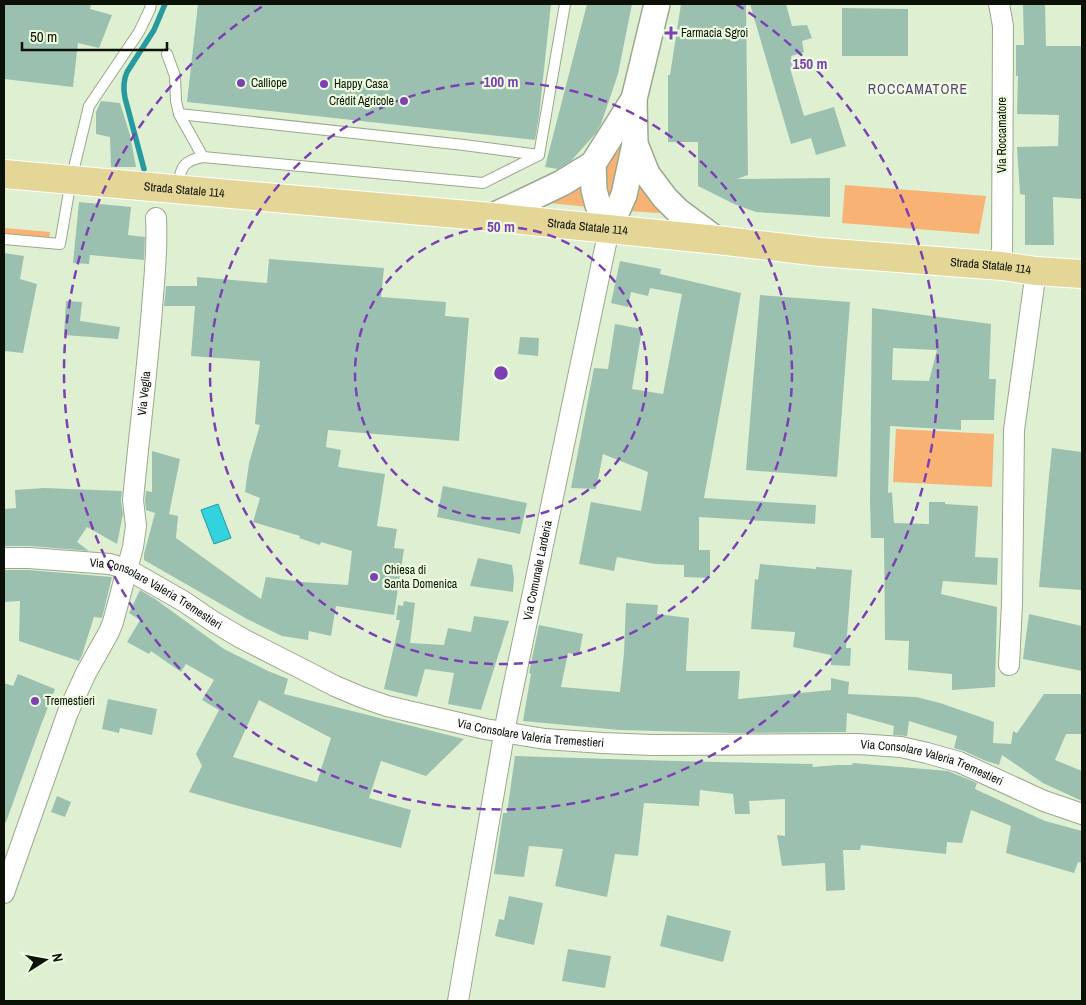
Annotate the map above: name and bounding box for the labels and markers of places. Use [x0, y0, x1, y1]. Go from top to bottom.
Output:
place label: Farmacia Sgroi [681, 25, 748, 41]
marker: Farmacia Sgroi [665, 27, 677, 39]
place label: Calliope [251, 75, 287, 91]
place label: Happy Casa [334, 76, 389, 92]
marker: Calliope [235, 77, 247, 89]
marker: Happy Casa [318, 78, 330, 90]
place label: Crédit Agricole [329, 93, 394, 109]
marker: Crédit Agricole [398, 95, 410, 107]
centre of rings [492, 364, 510, 382]
place label: Chiesa di Santa Domenica [384, 562, 458, 592]
marker: Chiesa di Santa Domenica [368, 571, 380, 583]
place label: Tremestieri [45, 693, 95, 709]
marker: Tremestieri [29, 695, 41, 707]

